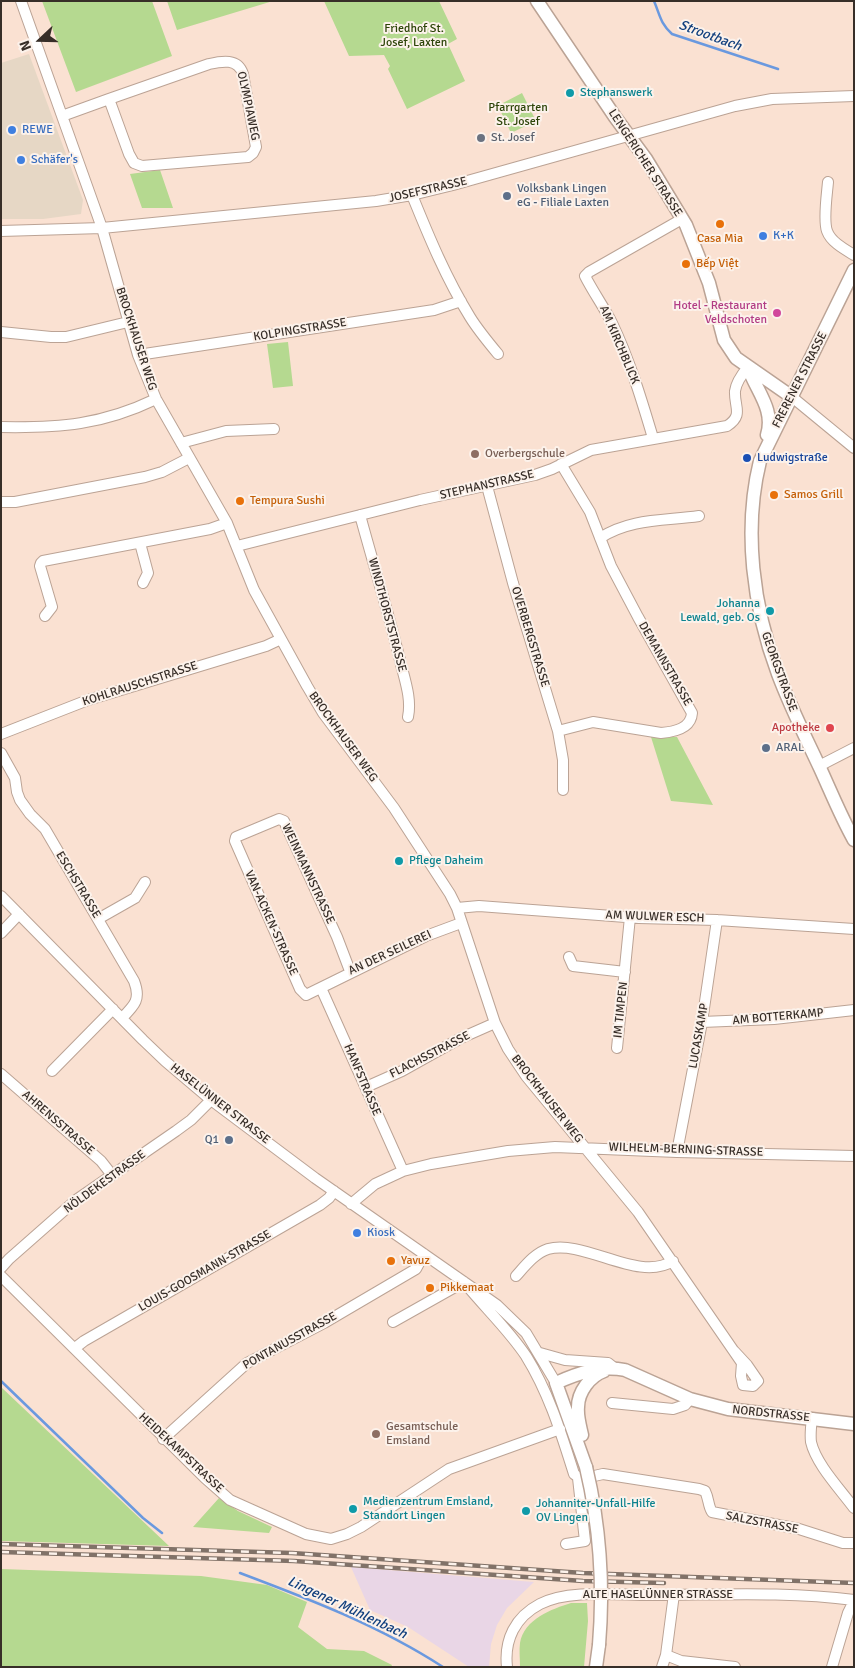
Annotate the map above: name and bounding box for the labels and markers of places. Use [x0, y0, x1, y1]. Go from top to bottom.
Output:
place label: Stephanswerk [580, 86, 652, 100]
marker: Stephanswerk [564, 87, 576, 99]
place label: REWE [22, 123, 53, 137]
marker: REWE [6, 124, 18, 136]
place label: St. Josef [491, 131, 535, 145]
marker: St. Josef [475, 132, 487, 144]
place label: Schäfer's [31, 153, 78, 167]
marker: Schäfer's [15, 154, 27, 166]
place label: Volksbank Lingen eG - Filiale Laxten [517, 182, 609, 210]
marker: Volksbank Lingen eG - Filiale Laxten [501, 190, 513, 202]
marker: Casa Mia [714, 218, 726, 230]
place label: K+K [773, 229, 794, 243]
marker: K+K [757, 230, 769, 242]
place label: Casa Mia [697, 232, 743, 246]
place label: Bếp Việt [696, 257, 739, 271]
marker: Bếp Việt [680, 258, 692, 270]
place label: Hotel - Restaurant Veldschoten [673, 299, 767, 327]
marker: Hotel - Restaurant Veldschoten [771, 307, 783, 319]
place label: Overbergschule [485, 447, 565, 461]
marker: Overbergschule [469, 448, 481, 460]
place label: Ludwigstraße [757, 451, 828, 465]
marker: Ludwigstraße [741, 452, 753, 464]
place label: Samos Grill [784, 488, 843, 502]
marker: Samos Grill [768, 489, 780, 501]
place label: Tempura Sushi [250, 494, 325, 508]
marker: Tempura Sushi [234, 495, 246, 507]
place label: Johanna Lewald, geb. Os [680, 597, 760, 625]
marker: Johanna Lewald, geb. Os [764, 605, 776, 617]
place label: Apotheke [772, 721, 820, 735]
marker: Apotheke [824, 722, 836, 734]
place label: ARAL [776, 741, 804, 755]
marker: ARAL [760, 742, 772, 754]
place label: Pflege Daheim [409, 854, 483, 868]
marker: Pflege Daheim [393, 855, 405, 867]
place label: Q1 [205, 1133, 219, 1147]
marker: Q1 [223, 1134, 235, 1146]
place label: Kiosk [367, 1226, 395, 1240]
marker: Kiosk [351, 1227, 363, 1239]
place label: Yavuz [401, 1254, 430, 1268]
marker: Yavuz [385, 1255, 397, 1267]
place label: Pikkemaat [440, 1281, 494, 1295]
marker: Pikkemaat [424, 1282, 436, 1294]
place label: Gesamtschule Emsland [386, 1420, 458, 1448]
marker: Gesamtschule Emsland [370, 1428, 382, 1440]
place label: Medienzentrum Emsland, Standort Lingen [363, 1495, 493, 1523]
place label: Johanniter-Unfall-Hilfe OV Lingen [536, 1497, 656, 1525]
marker: Medienzentrum Emsland, Standort Lingen [347, 1503, 359, 1515]
marker: Johanniter-Unfall-Hilfe OV Lingen [520, 1505, 532, 1517]

